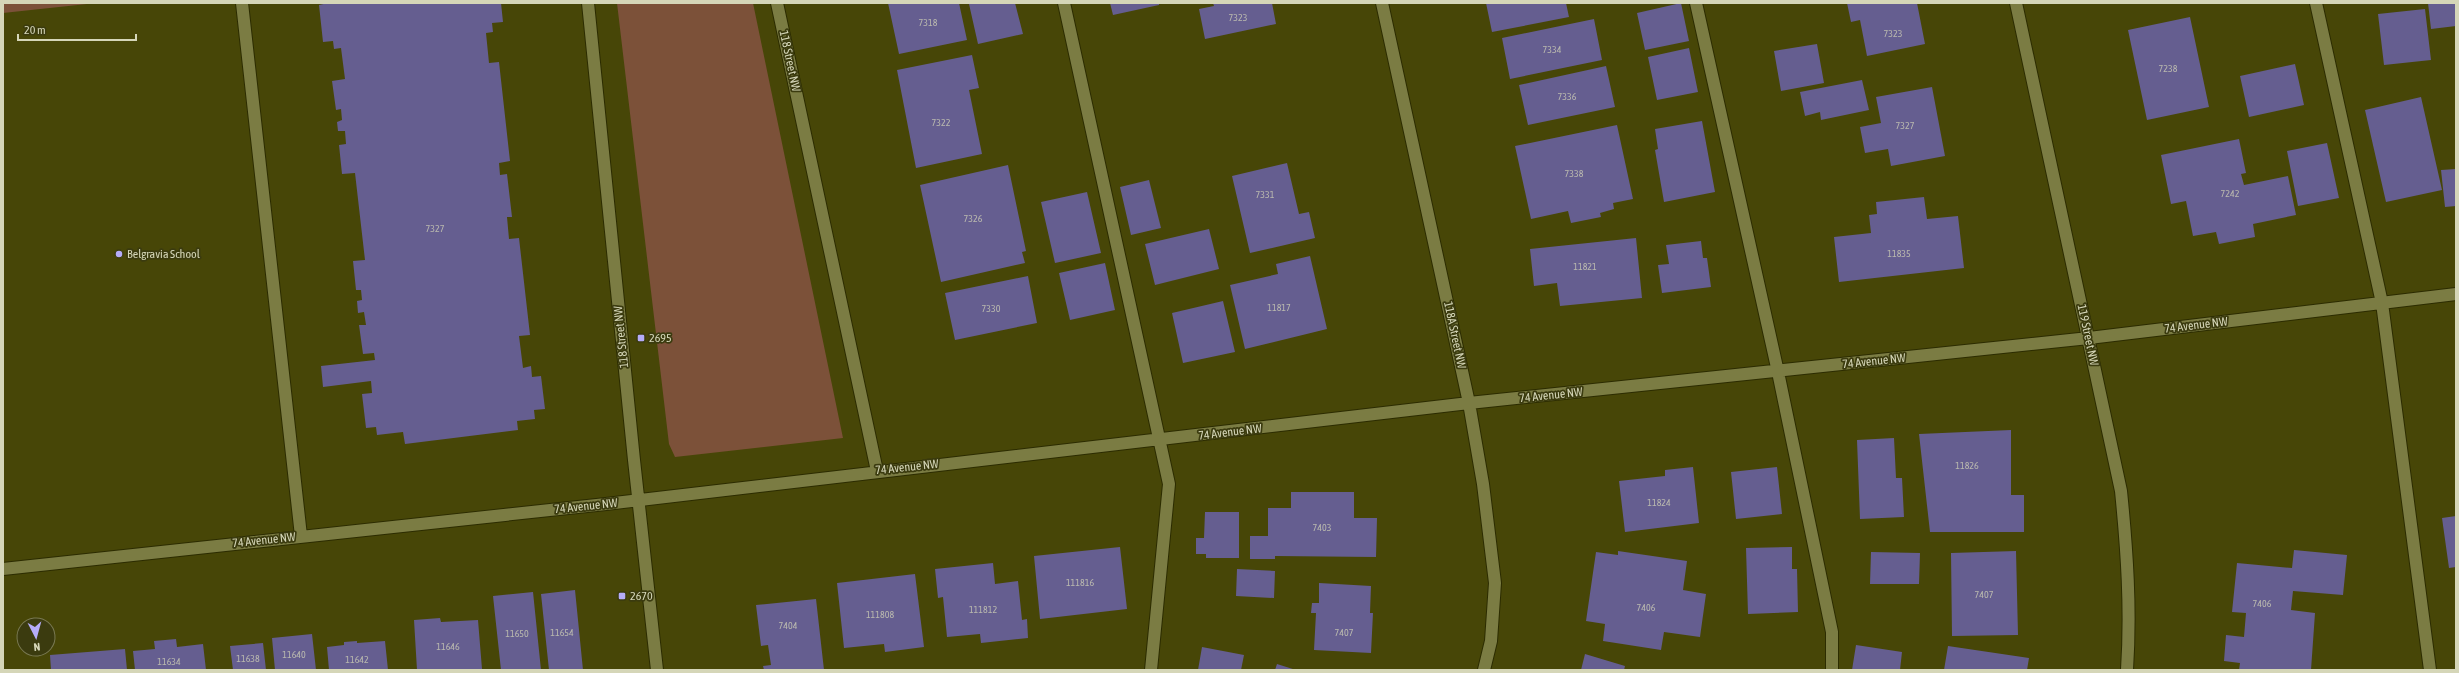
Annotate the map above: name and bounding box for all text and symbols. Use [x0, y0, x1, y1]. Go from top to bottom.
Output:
house number: 7323 [1229, 12, 1248, 23]
scale bar [18, 16, 136, 42]
house number: 7318 [919, 17, 938, 28]
text: 20 m [24, 23, 46, 37]
house number: 7323 [1884, 28, 1903, 39]
street label: 118 Street NW [777, 29, 803, 93]
house number: 7334 [1543, 44, 1562, 55]
house number: 7238 [2159, 63, 2178, 74]
house number: 7336 [1558, 91, 1577, 102]
house number: 7322 [932, 117, 951, 128]
house number: 7327 [1896, 120, 1915, 131]
house number: 7338 [1565, 168, 1584, 179]
house number: 7242 [2221, 188, 2240, 199]
house number: 7331 [1256, 189, 1275, 200]
house number: 7326 [964, 213, 983, 224]
house number: 7327 [426, 223, 445, 234]
place label: Belgravia School [127, 247, 201, 261]
house number: 11835 [1887, 248, 1911, 259]
marker: Belgravia School [114, 249, 124, 259]
house number: 11821 [1573, 261, 1597, 272]
street label: 118A Street NW [1441, 300, 1469, 370]
house number: 11817 [1267, 302, 1291, 313]
house number: 7330 [982, 303, 1001, 314]
street label: 119 Street NW [2075, 303, 2101, 367]
street label: 118 Street NW [611, 305, 631, 369]
street label: 74 Avenue NW [2164, 314, 2229, 336]
place label: 2695 [649, 331, 672, 345]
marker: 2695 [636, 333, 646, 343]
street label: 74 Avenue NW [1842, 351, 1907, 371]
street label: 74 Avenue NW [1519, 385, 1584, 405]
street label: 74 Avenue NW [1198, 421, 1263, 443]
street label: 74 Avenue NW [875, 457, 940, 477]
house number: 11826 [1955, 460, 1979, 471]
street label: 74 Avenue NW [554, 496, 619, 516]
house number: 11824 [1647, 497, 1671, 508]
house number: 7403 [1313, 522, 1332, 533]
street label: 74 Avenue NW [232, 530, 297, 550]
house number: 111816 [1066, 577, 1094, 588]
place label: 2670 [630, 589, 653, 603]
house number: 7407 [1975, 589, 1994, 600]
marker: 2670 [617, 591, 627, 601]
house number: 7406 [2253, 598, 2272, 609]
house number: 7406 [1637, 602, 1656, 613]
house number: 111812 [969, 604, 997, 615]
house number: 111808 [866, 609, 894, 620]
north arrow [16, 617, 56, 657]
house number: 7404 [779, 620, 798, 631]
house number: 11654 [550, 627, 574, 638]
house number: 7407 [1335, 627, 1354, 638]
house number: 11650 [505, 628, 529, 639]
text: N [33, 641, 41, 653]
house number: 11646 [436, 641, 460, 652]
house number: 11640 [282, 649, 306, 660]
house number: 11638 [236, 653, 260, 664]
house number: 11642 [345, 654, 369, 665]
house number: 11634 [157, 656, 181, 667]

